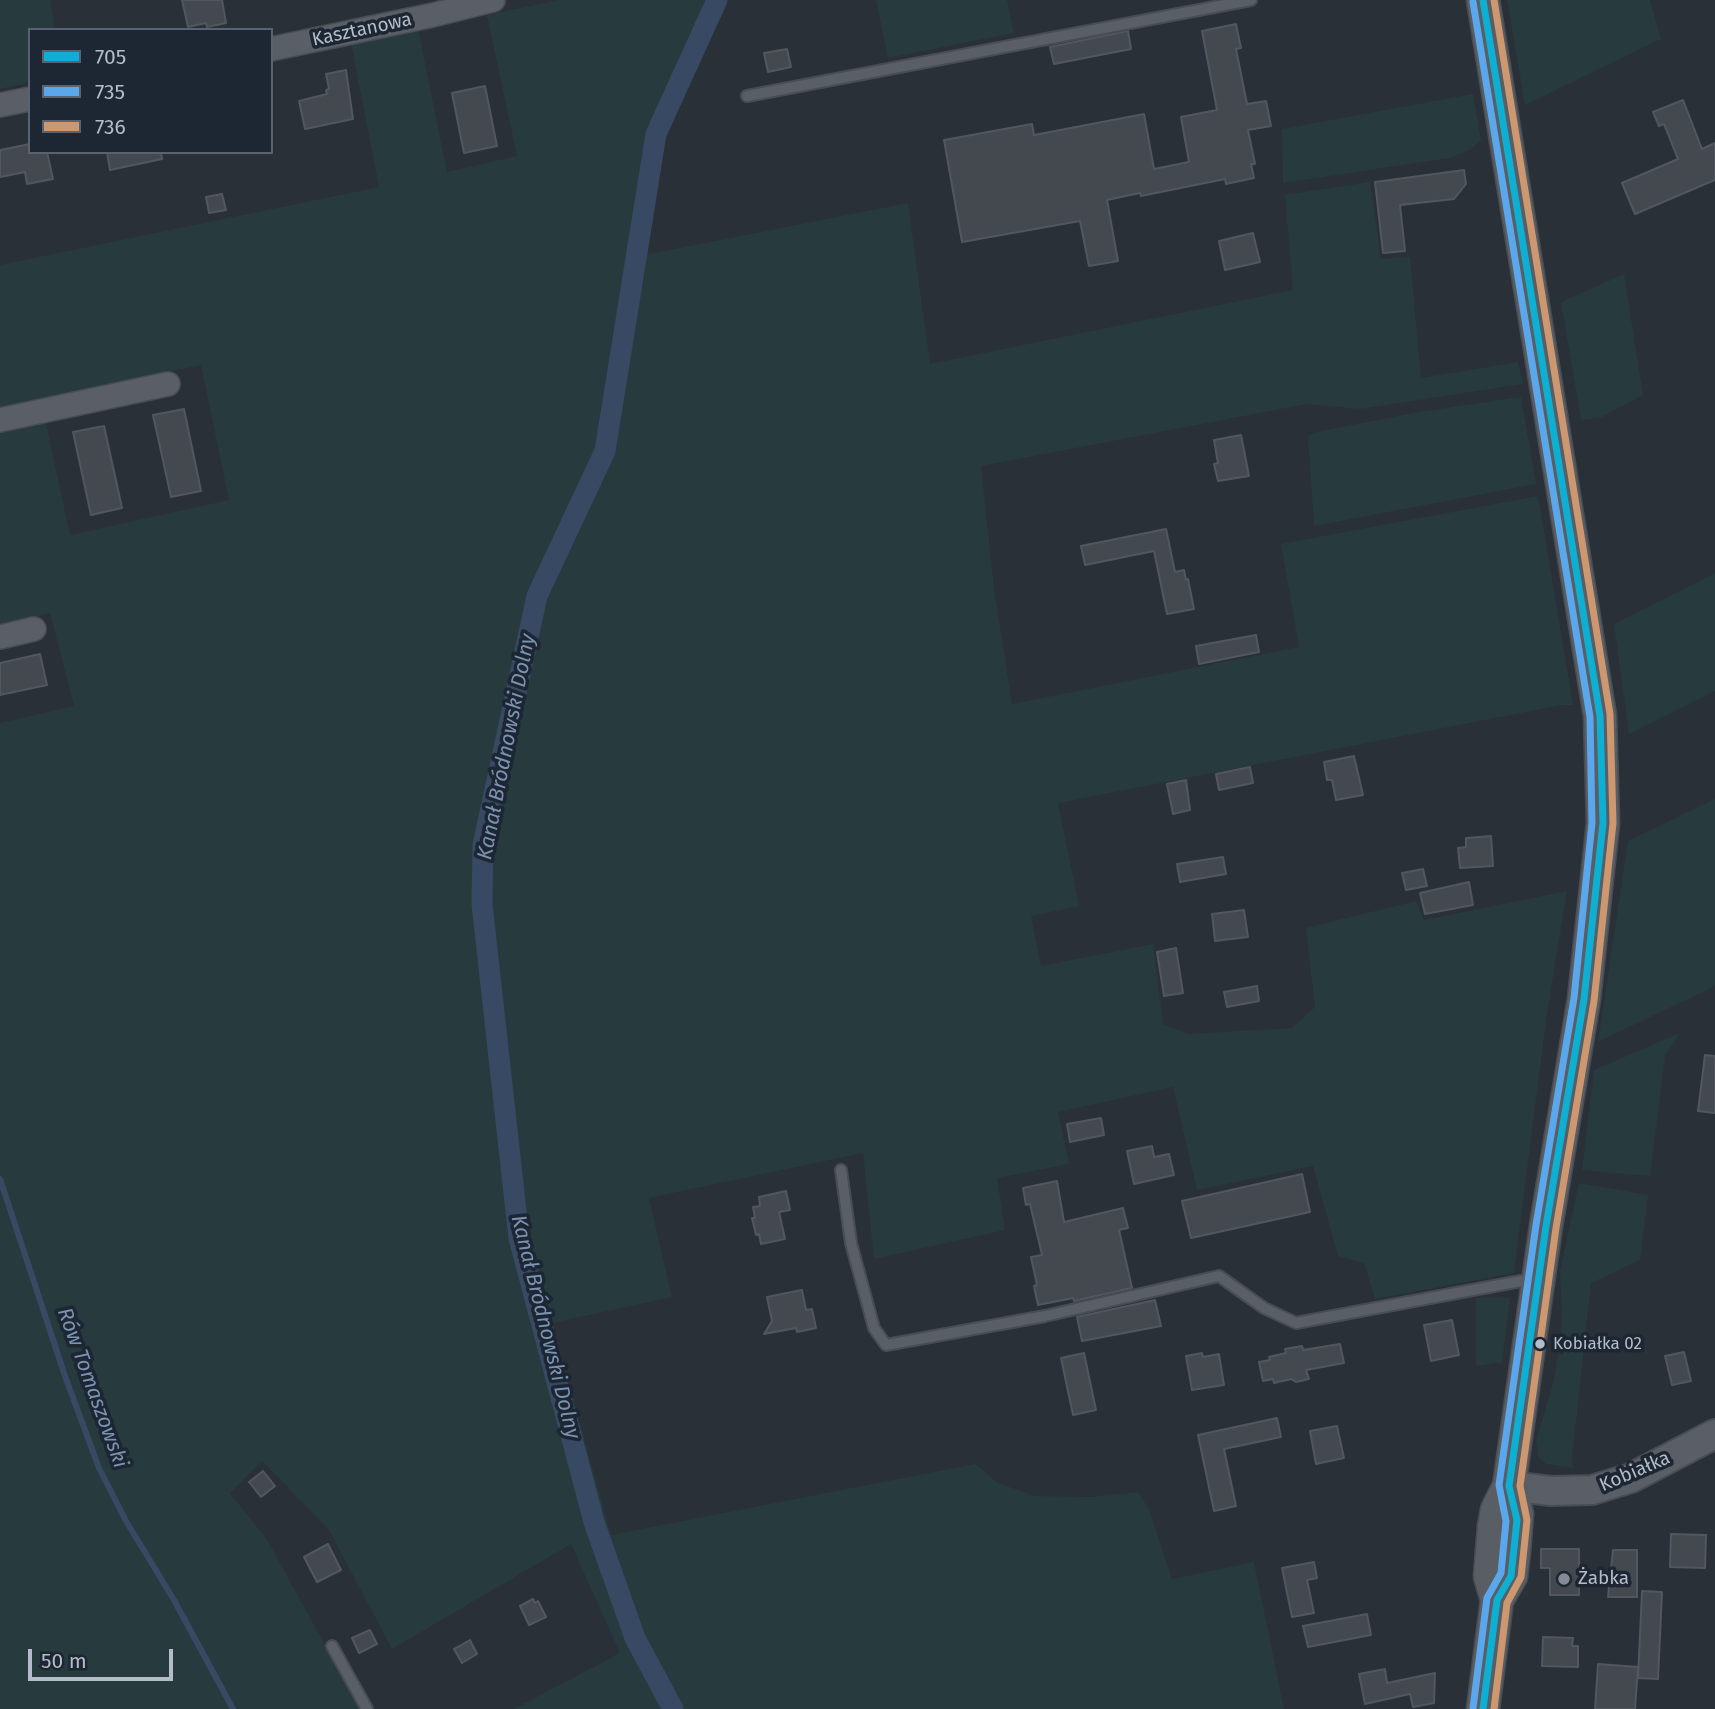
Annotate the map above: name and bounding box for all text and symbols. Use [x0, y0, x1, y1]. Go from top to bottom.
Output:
street label: Kasztanowa [310, 8, 414, 52]
legend [28, 28, 273, 154]
text: 705 [95, 44, 126, 70]
text: 735 [95, 79, 125, 105]
text: 736 [95, 114, 126, 140]
water label: Kanał Bródnowski Dolny [473, 632, 541, 862]
water label: Kanał Bródnowski Dolny [505, 1213, 585, 1441]
water label: Rów Tomaszowski [51, 1304, 133, 1472]
place label: Kobiałka 02 [1553, 1334, 1642, 1354]
marker: Kobiałka 02 [1533, 1337, 1547, 1351]
street label: Kobiałka [1596, 1447, 1674, 1497]
place label: Żabka [1578, 1568, 1629, 1590]
marker: Żabka [1556, 1571, 1572, 1587]
scale bar [32, 1636, 177, 1680]
text: 50 m [41, 1648, 87, 1674]

